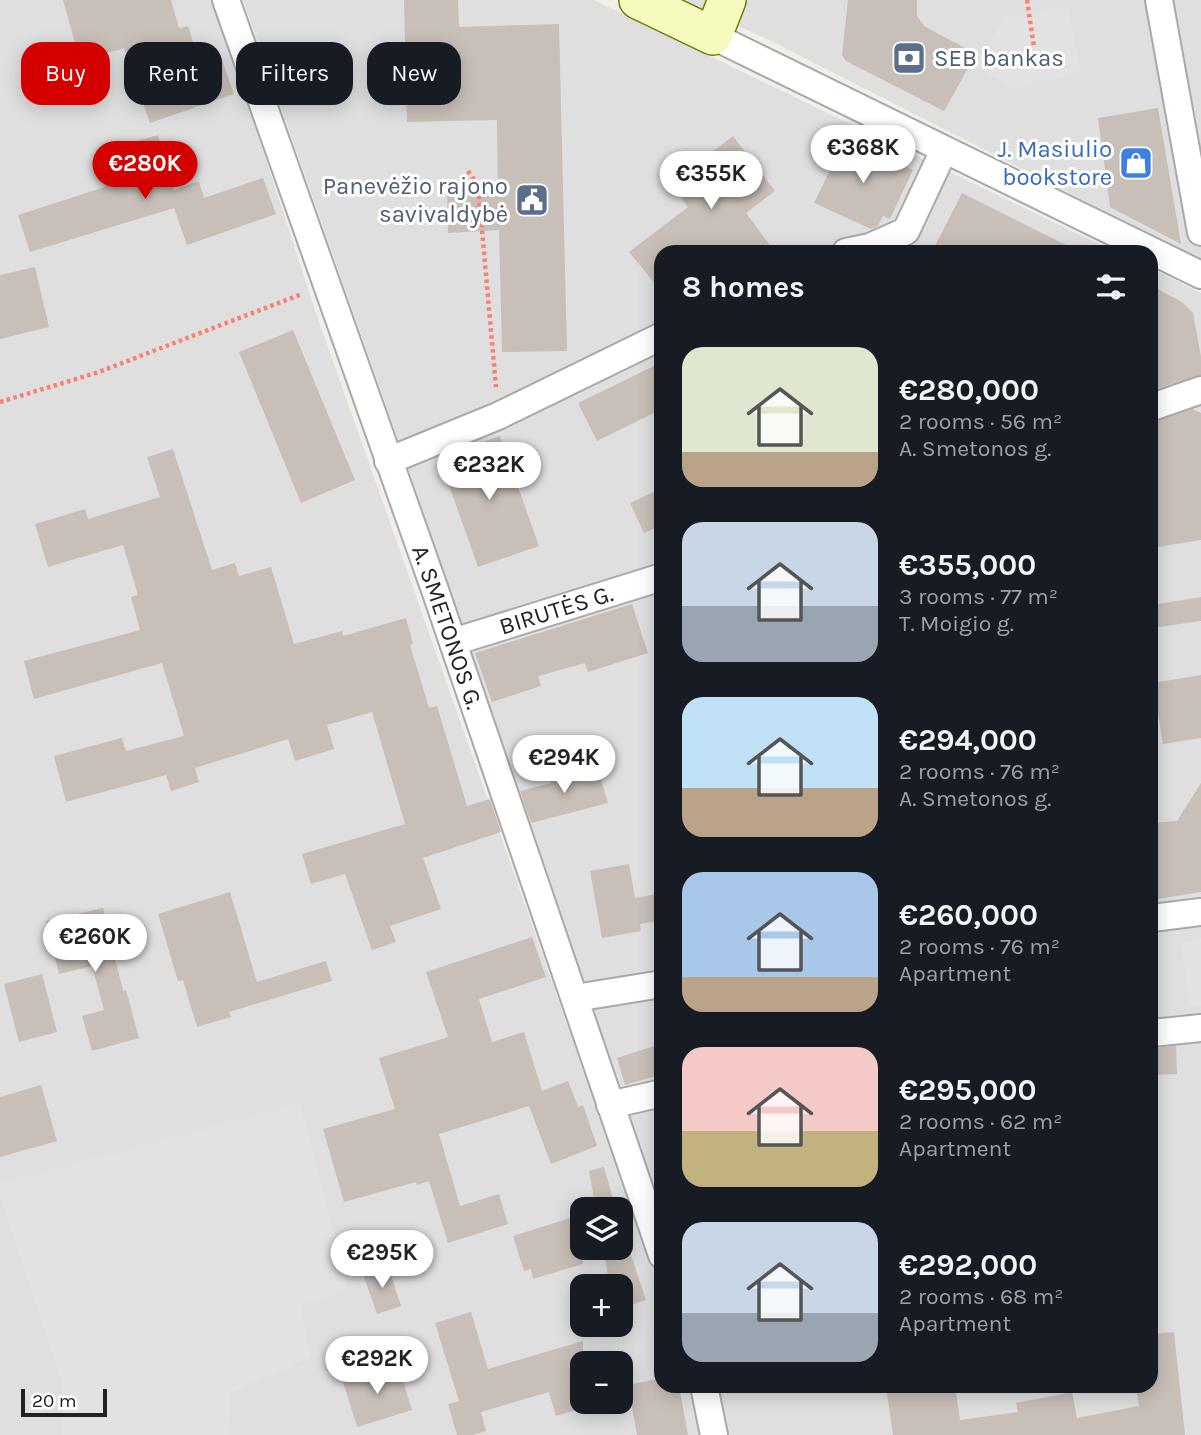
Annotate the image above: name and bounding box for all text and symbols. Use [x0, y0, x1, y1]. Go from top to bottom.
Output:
bank icon: SEB bankas [890, 39, 928, 77]
chip: Buy [21, 42, 110, 105]
chip: Rent [124, 42, 222, 105]
chip: Filters [236, 42, 353, 105]
chip: New [367, 42, 461, 105]
place label: SEB bankas [934, 44, 1064, 72]
pin: €368K [814, 125, 912, 185]
text: €368K [827, 134, 899, 161]
place label: J. Masiulio bookstore [998, 135, 1112, 191]
pin: €280K [96, 142, 194, 201]
shop icon: J. Masiulio bookstore [1117, 144, 1155, 182]
text: €280K [109, 150, 181, 177]
pin: €355K [662, 152, 760, 211]
text: €355K [676, 160, 746, 187]
place label: Panevėžio rajono savivaldybė [323, 172, 508, 228]
public building icon: Panevėžio rajono savivaldybė [513, 181, 551, 219]
icon: filters [1092, 268, 1130, 306]
text: 8 homes [682, 269, 805, 305]
text: €280,000 [899, 372, 1039, 408]
icon: home [738, 375, 822, 459]
text: 2 rooms · 56 m² [899, 408, 1062, 435]
text: A. Smetonos g. [899, 435, 1051, 462]
pin: €232K [440, 442, 538, 502]
text: €232K [453, 451, 525, 478]
street label: A. SMETONOS G. [406, 541, 489, 713]
text: €355,000 [899, 547, 1036, 583]
icon: home [738, 550, 822, 634]
street label: BIRUTĖS G. [496, 579, 616, 641]
text: 3 rooms · 77 m² [899, 583, 1058, 610]
text: T. Moigio g. [899, 610, 1014, 637]
text: €294,000 [899, 722, 1037, 758]
icon: home [738, 725, 822, 809]
pin: €294K [515, 736, 613, 795]
text: €294K [528, 744, 600, 771]
text: 2 rooms · 76 m² [899, 758, 1060, 785]
text: A. Smetonos g. [899, 785, 1051, 812]
text: €260,000 [899, 897, 1038, 933]
icon: home [738, 900, 822, 984]
pin: €260K [46, 914, 144, 974]
text: €260K [59, 923, 131, 950]
text: 2 rooms · 76 m² [899, 933, 1060, 960]
text: Apartment [899, 960, 1011, 987]
text: €295,000 [899, 1072, 1036, 1108]
icon: home [738, 1075, 822, 1159]
text: 2 rooms · 62 m² [899, 1108, 1063, 1135]
text: Apartment [899, 1135, 1011, 1162]
map controls [570, 1197, 633, 1414]
button: layers [570, 1197, 633, 1260]
pin: €295K [333, 1230, 431, 1290]
text: €295K [347, 1239, 417, 1266]
text: €292,000 [899, 1247, 1037, 1283]
icon: home [738, 1250, 822, 1334]
button: + [570, 1274, 633, 1337]
text: 2 rooms · 68 m² [899, 1283, 1063, 1310]
text: Apartment [899, 1310, 1011, 1337]
pin: €292K [328, 1336, 426, 1396]
text: €292K [341, 1345, 413, 1372]
button: − [570, 1351, 633, 1414]
scale bar [21, 1386, 107, 1418]
text: 20 m [32, 1390, 77, 1412]

